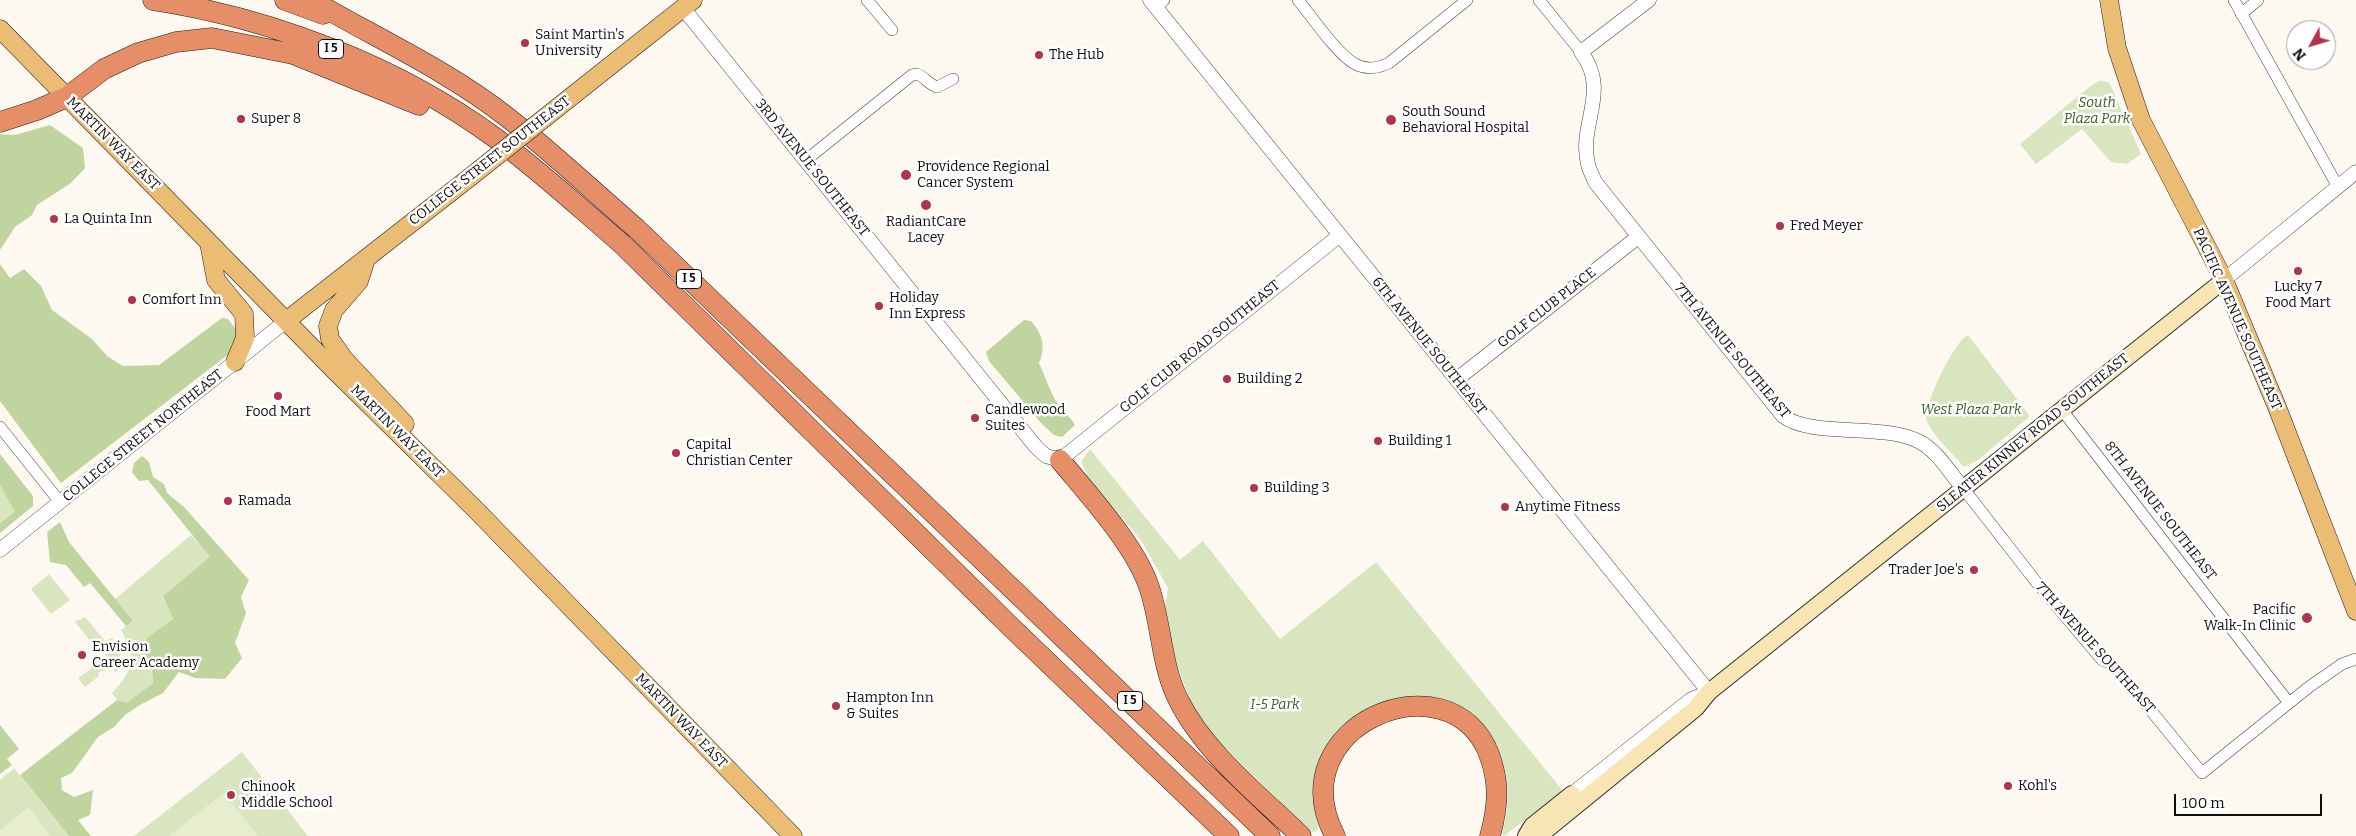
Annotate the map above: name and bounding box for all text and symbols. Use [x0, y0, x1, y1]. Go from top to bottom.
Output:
north arrow [2286, 20, 2336, 70]
place label: Saint Martin's University [535, 27, 624, 59]
marker: Saint Martin's University [519, 37, 531, 49]
road number: I 5 [318, 40, 344, 59]
text: N [2290, 45, 2310, 64]
place label: The Hub [1049, 47, 1104, 63]
marker: The Hub [1033, 49, 1045, 61]
street label: COLLEGE STREET SOUTHEAST [406, 93, 574, 229]
street label: MARTIN WAY EAST [63, 94, 163, 194]
park label: South Plaza Park [2064, 95, 2130, 128]
street label: 3RD AVENUE SOUTHEAST [751, 96, 873, 240]
place label: South Sound Behavioral Hospital [1402, 104, 1529, 136]
place label: Super 8 [251, 111, 301, 127]
marker: Super 8 [235, 113, 247, 125]
marker: South Sound Behavioral Hospital [1384, 113, 1398, 127]
place label: Providence Regional Cancer System [917, 159, 1049, 192]
marker: Providence Regional Cancer System [899, 168, 913, 182]
marker: RadiantCare Lacey [919, 198, 933, 212]
place label: La Quinta Inn [64, 211, 152, 227]
marker: La Quinta Inn [48, 213, 60, 225]
place label: RadiantCare Lacey [886, 214, 966, 246]
place label: Fred Meyer [1790, 218, 1863, 234]
marker: Fred Meyer [1774, 220, 1786, 232]
street label: PACIFIC AVENUE SOUTHEAST [2189, 225, 2285, 413]
street label: GOLF CLUB PLACE [1494, 264, 1600, 352]
marker: Lucky 7 Food Mart [2292, 265, 2304, 277]
road number: I 5 [676, 270, 702, 288]
street label: 6TH AVENUE SOUTHEAST [1368, 274, 1490, 418]
street label: GOLF CLUB ROAD SOUTHEAST [1116, 277, 1284, 417]
place label: Lucky 7 Food Mart [2265, 279, 2331, 312]
street label: 7TH AVENUE SOUTHEAST [1671, 280, 1793, 422]
place label: Holiday Inn Express [889, 290, 966, 322]
place label: Comfort Inn [142, 292, 222, 308]
marker: Comfort Inn [126, 294, 138, 306]
marker: Holiday Inn Express [873, 300, 885, 312]
street label: SLEATER KINNEY ROAD SOUTHEAST [1934, 350, 2132, 516]
street label: COLLEGE STREET NORTHEAST [60, 366, 226, 506]
place label: Building 2 [1237, 371, 1302, 387]
marker: Building 2 [1221, 373, 1233, 385]
street label: MARTIN WAY EAST [347, 382, 447, 482]
marker: Food Mart [272, 390, 284, 402]
place label: Candlewood Suites [985, 402, 1065, 434]
park label: West Plaza Park [1920, 402, 2022, 418]
place label: Food Mart [245, 404, 311, 420]
marker: Candlewood Suites [969, 412, 981, 424]
place label: Building 1 [1388, 433, 1451, 449]
marker: Building 1 [1372, 435, 1384, 447]
place label: Capital Christian Center [686, 437, 792, 470]
street label: 8TH AVENUE SOUTHEAST [2101, 438, 2219, 584]
marker: Capital Christian Center [670, 447, 682, 459]
place label: Building 3 [1264, 480, 1330, 496]
marker: Building 3 [1248, 482, 1260, 494]
place label: Ramada [238, 493, 291, 509]
marker: Ramada [222, 495, 234, 507]
place label: Anytime Fitness [1515, 499, 1620, 515]
marker: Anytime Fitness [1499, 501, 1511, 513]
place label: Trader Joe's [1888, 562, 1964, 578]
marker: Trader Joe's [1968, 564, 1980, 576]
street label: 7TH AVENUE SOUTHEAST [2032, 579, 2158, 717]
place label: Pacific Walk-In Clinic [2204, 602, 2296, 634]
marker: Pacific Walk-In Clinic [2300, 611, 2314, 625]
place label: Envision Career Academy [92, 639, 199, 672]
marker: Envision Career Academy [76, 649, 88, 661]
street label: MARTIN WAY EAST [632, 670, 730, 772]
place label: Hampton Inn & Suites [846, 690, 934, 722]
road number: I 5 [1118, 691, 1142, 710]
park label: I-5 Park [1250, 697, 1300, 713]
marker: Hampton Inn & Suites [830, 700, 842, 712]
place label: Kohl's [2018, 778, 2057, 794]
place label: Chinook Middle School [241, 779, 333, 812]
marker: Kohl's [2002, 780, 2014, 792]
scale bar [2176, 784, 2324, 816]
marker: Chinook Middle School [225, 789, 237, 801]
text: 100 m [2182, 794, 2225, 812]

